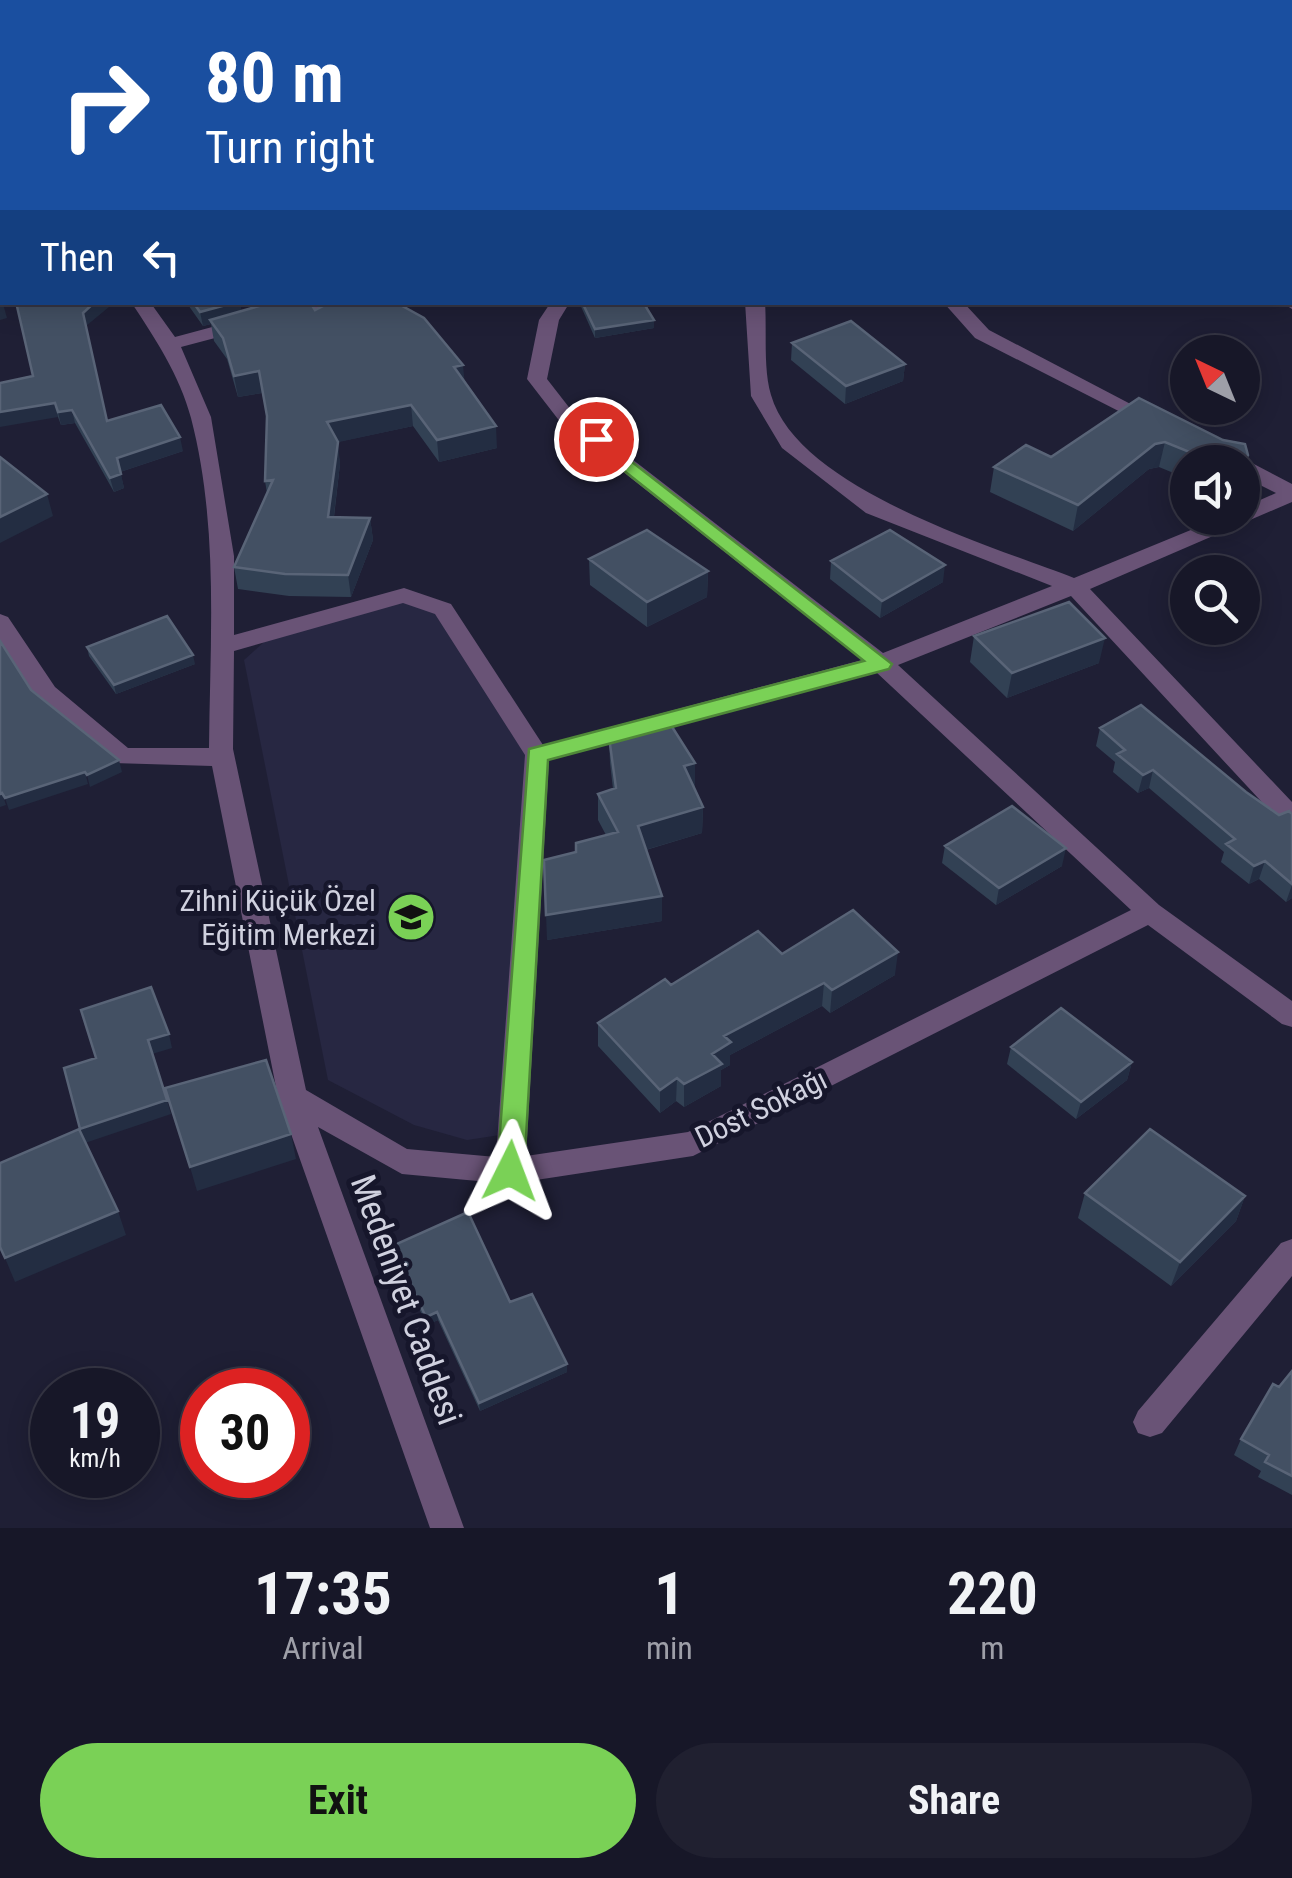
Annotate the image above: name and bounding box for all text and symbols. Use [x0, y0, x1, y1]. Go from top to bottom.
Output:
text: 80 m [205, 37, 344, 119]
icon: right [40, 40, 170, 170]
text: Turn right [205, 121, 375, 174]
icon: left [134, 230, 189, 285]
text: Then [40, 236, 114, 280]
north arrow [1170, 335, 1260, 425]
map controls [1170, 335, 1260, 645]
pin [554, 397, 639, 482]
icon: arrive [569, 412, 624, 467]
button: sound [1170, 445, 1260, 535]
button: search [1170, 555, 1260, 645]
place label: Zihni Küçük Özel Eğitim Merkezi [179, 883, 376, 952]
school or university icon: Zihni Küçük Özel Eğitim Merkezi [385, 891, 437, 943]
street label: Dost Sokağı [690, 1061, 832, 1155]
position arrow [458, 1119, 562, 1223]
street label: Medeniyet Caddesi [342, 1170, 470, 1430]
speed limit sign: 30 [180, 1368, 310, 1498]
text: 19 [70, 1392, 120, 1450]
text: km/h [69, 1444, 121, 1473]
text: 17:35 [254, 1558, 392, 1629]
text: 1 [654, 1558, 685, 1629]
text: 220 [947, 1558, 1038, 1629]
text: Arrival [282, 1629, 364, 1667]
text: min [646, 1629, 693, 1667]
text: m [980, 1629, 1004, 1667]
button: Exit [40, 1743, 636, 1858]
button: Share [656, 1743, 1252, 1858]

